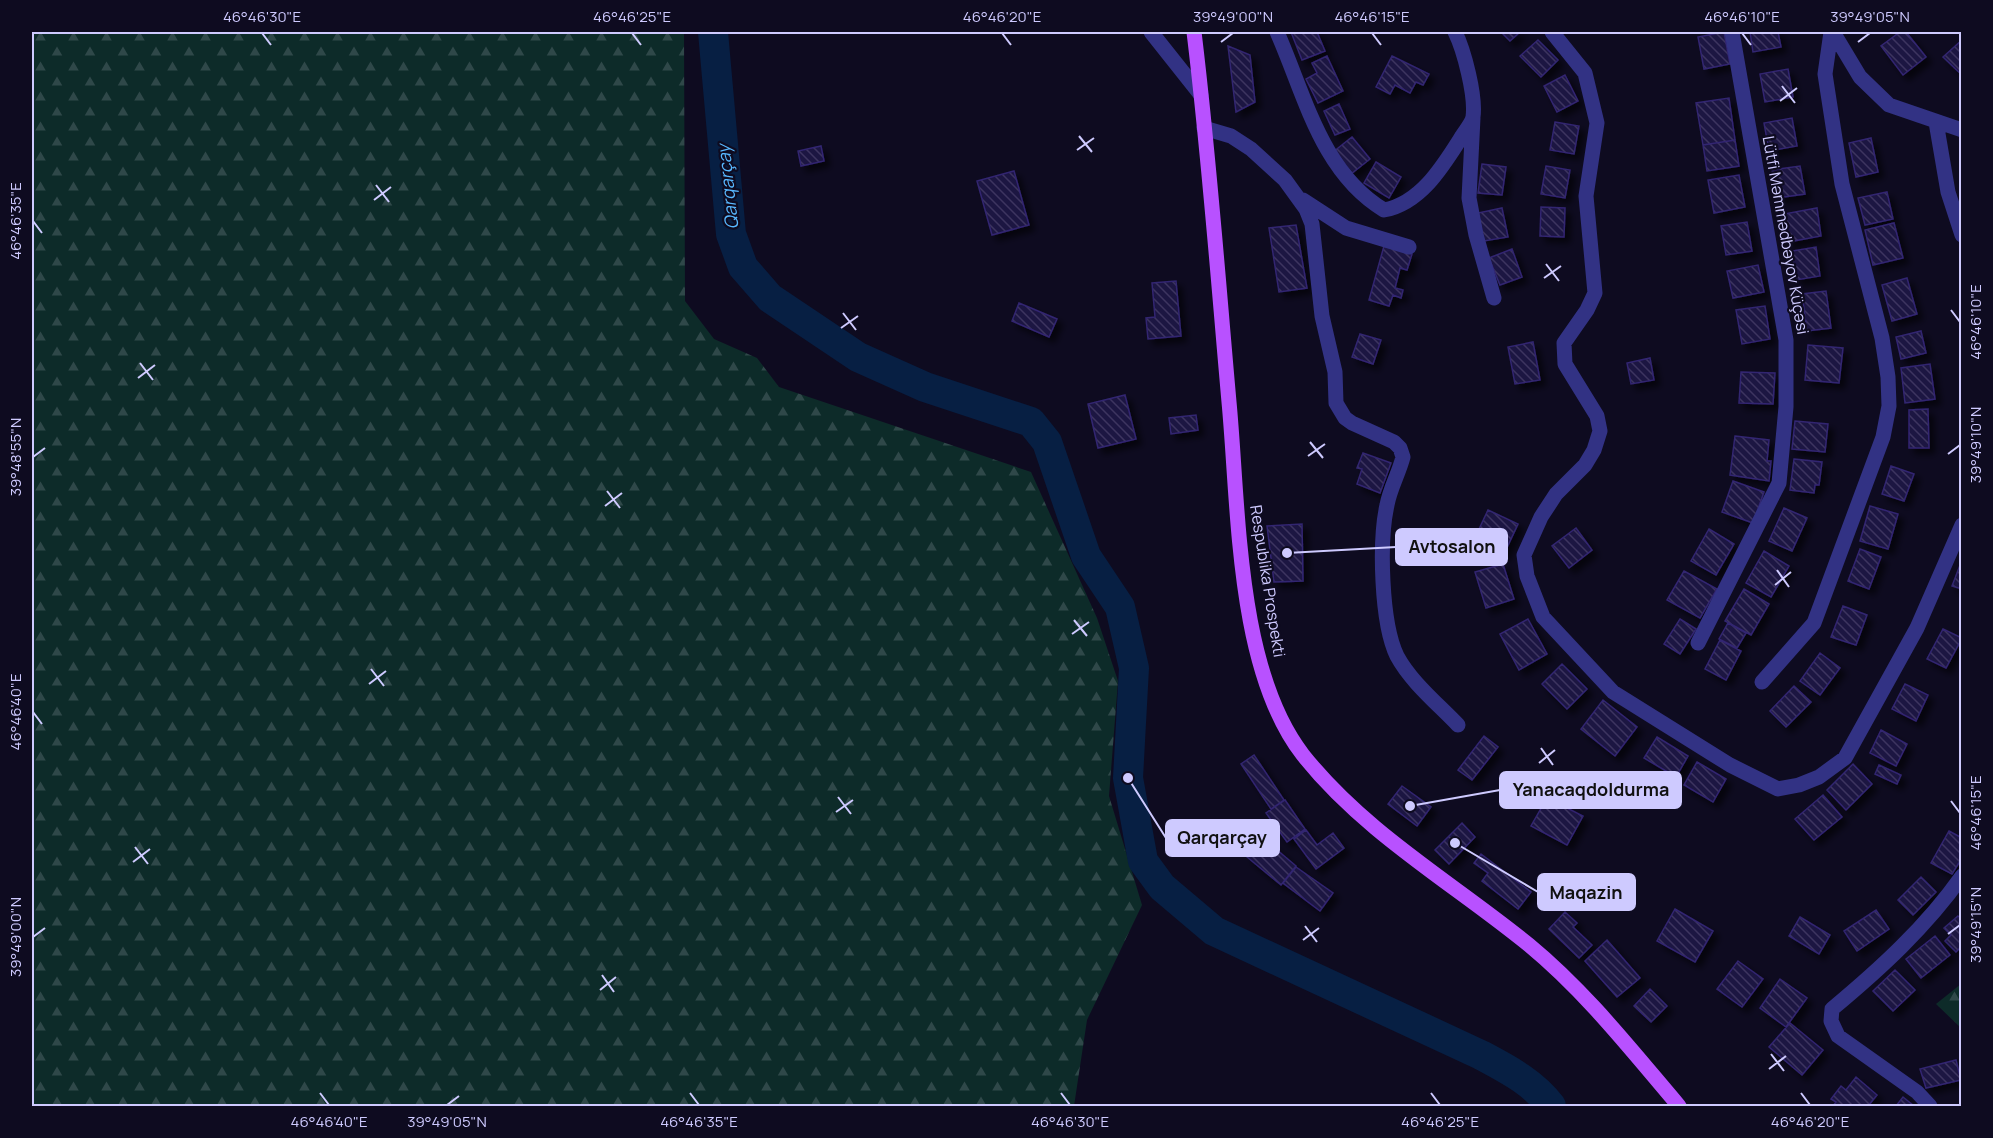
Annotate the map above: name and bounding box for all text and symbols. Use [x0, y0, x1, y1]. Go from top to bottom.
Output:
text: 46°46'30"E [223, 6, 301, 27]
text: 46°46'25"E [593, 6, 671, 27]
text: 46°46'20"E [963, 6, 1041, 27]
text: 39°49'00"N [1193, 6, 1273, 27]
text: 46°46'15"E [1334, 6, 1410, 27]
text: 46°46'10"E [1704, 6, 1780, 27]
text: 39°49'05"N [1830, 6, 1910, 27]
street label: Lütfi Məmmədbəyov Küçəsi [1758, 134, 1814, 336]
water label: Qarqarçay [710, 141, 743, 231]
text: 46°46'35"E [5, 182, 26, 260]
text: 46°46'10"E [1965, 284, 1986, 360]
text: 39°49'10"N [1965, 407, 1986, 483]
text: 39°48'55"N [5, 418, 26, 496]
street label: Respublika Prospekti [1245, 503, 1291, 659]
callout: Avtosalon [1396, 529, 1507, 565]
text: Avtosalon [1408, 534, 1496, 558]
text: 46°46'40"E [5, 674, 26, 750]
callout: Yanacaqdoldurma [1500, 772, 1681, 808]
text: 46°46'15"E [1965, 775, 1986, 851]
text: Yanacaqdoldurma [1513, 777, 1669, 801]
callout: Qarqarçay [1166, 820, 1279, 856]
text: Qarqarçay [1177, 825, 1267, 849]
callout: Maqazin [1538, 874, 1635, 910]
text: Maqazin [1549, 880, 1623, 904]
text: 39°49'15"N [1965, 887, 1986, 963]
text: 39°49'00"N [5, 897, 26, 977]
text: 46°46'40"E [291, 1111, 367, 1132]
text: 39°49'05"N [407, 1111, 487, 1132]
text: 46°46'35"E [660, 1111, 738, 1132]
text: 46°46'30"E [1031, 1111, 1109, 1132]
text: 46°46'25"E [1401, 1111, 1479, 1132]
text: 46°46'20"E [1771, 1111, 1849, 1132]

